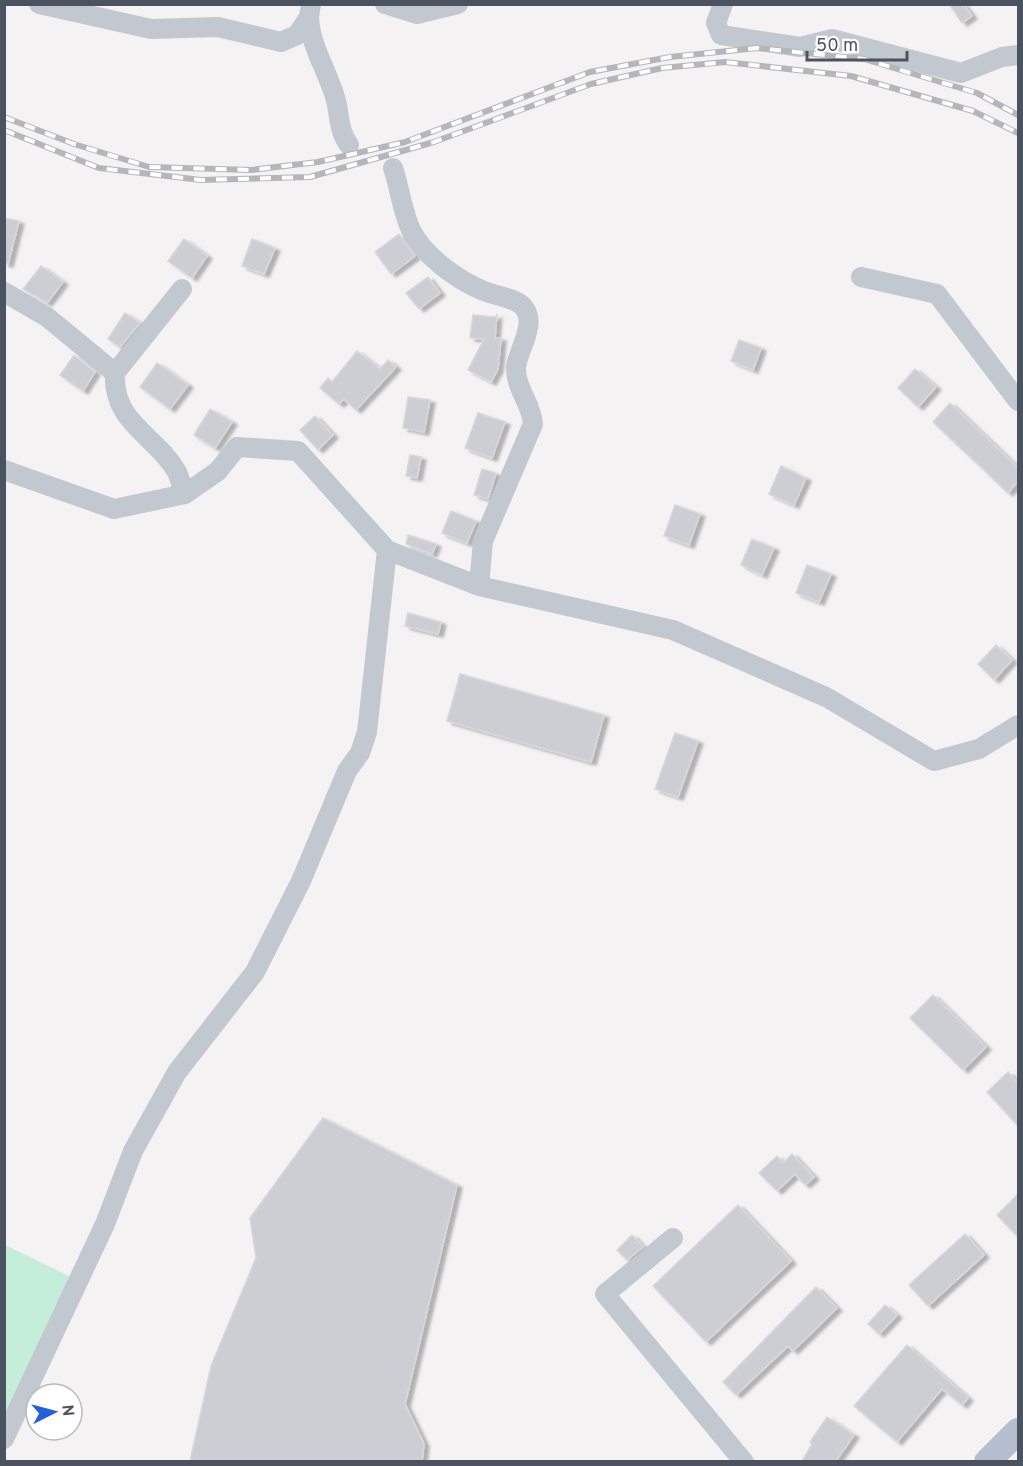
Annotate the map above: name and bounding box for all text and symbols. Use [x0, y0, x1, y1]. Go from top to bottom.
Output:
scale bar [807, 24, 908, 62]
text: 50 m [816, 35, 858, 58]
north arrow [24, 1382, 84, 1442]
text: N [56, 1404, 77, 1417]

